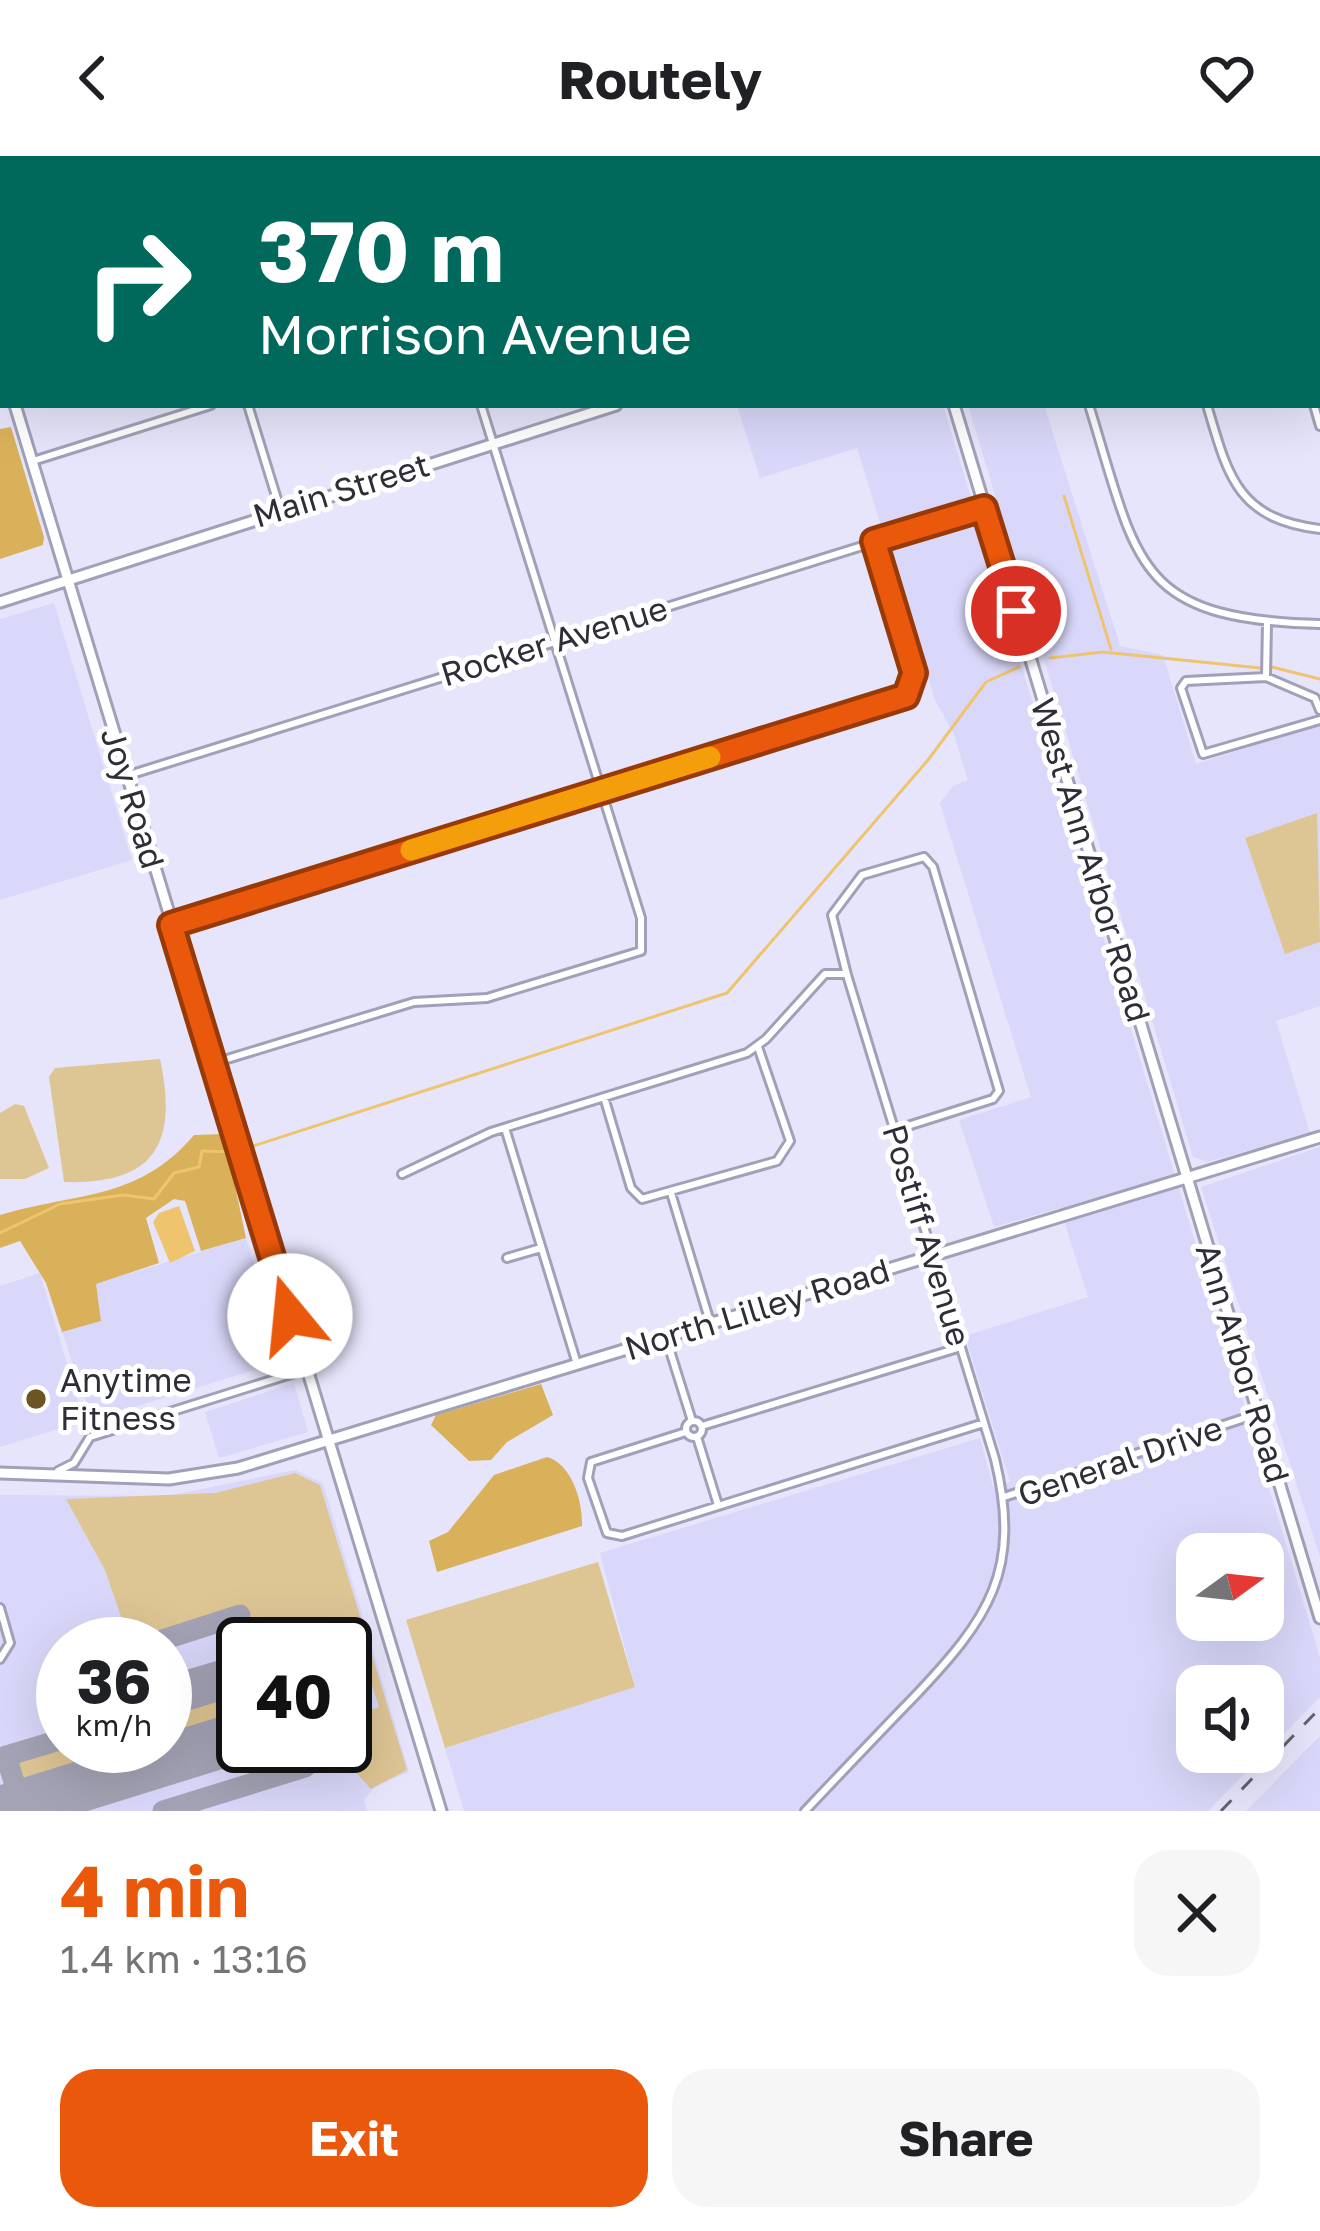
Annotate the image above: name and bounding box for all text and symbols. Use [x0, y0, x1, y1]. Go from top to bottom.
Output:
icon: back [60, 45, 126, 111]
icon: heart [1194, 45, 1260, 111]
text: Routely [558, 46, 762, 111]
text: 370 m [258, 200, 504, 300]
icon: right [60, 204, 216, 360]
text: Morrison Avenue [258, 301, 692, 366]
street label: Main Street [248, 444, 434, 535]
pin [965, 560, 1067, 662]
icon: arrive [983, 578, 1049, 644]
street label: Rocker Avenue [436, 588, 672, 693]
street label: West Ann Arbor Road [1024, 693, 1159, 1026]
street label: Joy Road [94, 723, 173, 873]
street label: Postiff Avenue [875, 1119, 980, 1350]
street label: Ann Arbor Road [1189, 1239, 1298, 1487]
street label: North Lilley Road [620, 1250, 894, 1367]
position arrow [227, 1253, 353, 1379]
place label: Anytime Fitness [60, 1360, 192, 1437]
marker: Anytime Fitness [23, 1386, 49, 1412]
street label: General Drive [1013, 1407, 1227, 1514]
north arrow [1176, 1533, 1284, 1641]
map controls [1176, 1533, 1284, 1773]
speed limit sign: 40 [216, 1617, 372, 1773]
text: 36 [77, 1644, 151, 1716]
button: sound [1176, 1665, 1284, 1773]
text: km/h [76, 1707, 152, 1743]
text: 4 min [60, 1846, 249, 1933]
button: close [1134, 1850, 1260, 1976]
text: 1.4 km · 13:16 [60, 1935, 308, 1982]
button: Exit [60, 2069, 648, 2207]
button: Share [672, 2069, 1260, 2207]

